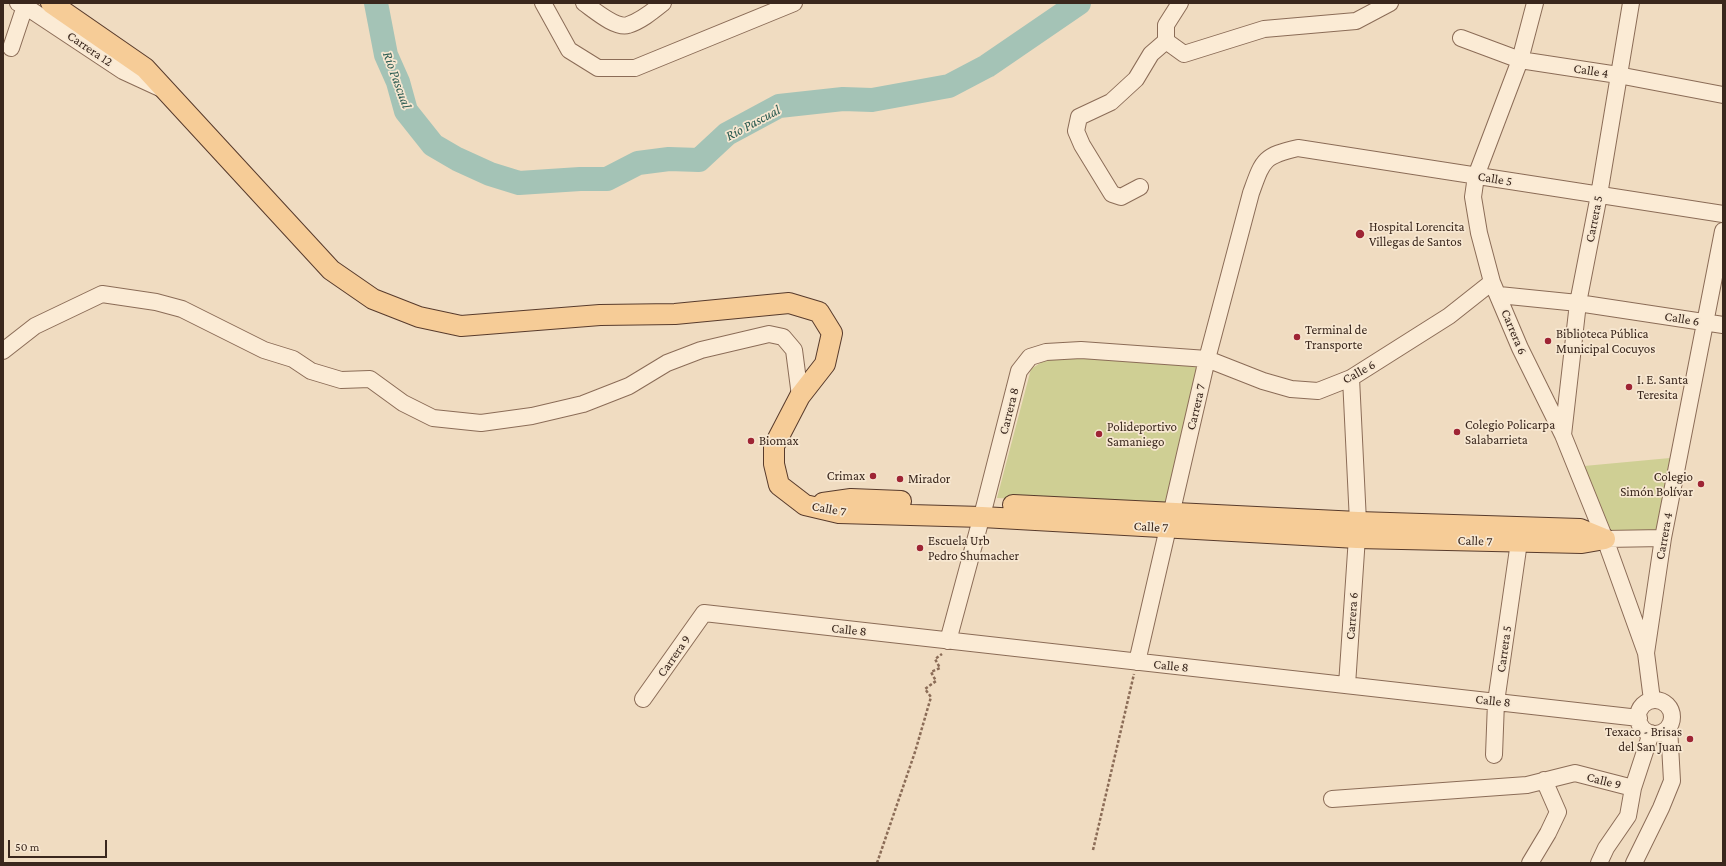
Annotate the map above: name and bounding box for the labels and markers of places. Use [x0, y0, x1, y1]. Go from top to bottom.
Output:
place label: Hospital Lorencita Villegas de Santos [1369, 219, 1464, 250]
marker: Hospital Lorencita Villegas de Santos [1354, 228, 1366, 240]
place label: Terminal de Transporte [1305, 322, 1367, 353]
place label: Biblioteca Pública Municipal Cocuyos [1556, 326, 1655, 357]
marker: Terminal de Transporte [1292, 332, 1302, 342]
marker: Biblioteca Pública Municipal Cocuyos [1543, 336, 1553, 346]
place label: I. E. Santa Teresita [1637, 372, 1688, 403]
marker: I. E. Santa Teresita [1624, 382, 1634, 392]
place label: Colegio Policarpa Salabarrieta [1465, 417, 1555, 448]
place label: Polideportivo Samaniego [1107, 419, 1177, 450]
marker: Colegio Policarpa Salabarrieta [1452, 427, 1462, 437]
marker: Polideportivo Samaniego [1094, 429, 1104, 439]
place label: Biomax [759, 433, 799, 449]
marker: Biomax [746, 436, 756, 446]
place label: Crimax [827, 468, 865, 484]
place label: Colegio Simón Bolívar [1620, 469, 1693, 500]
marker: Crimax [868, 471, 878, 481]
place label: Mirador [908, 471, 950, 487]
marker: Mirador [895, 474, 905, 484]
marker: Colegio Simón Bolívar [1696, 479, 1706, 489]
place label: Escuela Urb Pedro Shumacher [928, 533, 1019, 564]
marker: Escuela Urb Pedro Shumacher [915, 543, 925, 553]
place label: Texaco - Brisas del San Juan [1605, 724, 1682, 755]
marker: Texaco - Brisas del San Juan [1685, 734, 1695, 744]

